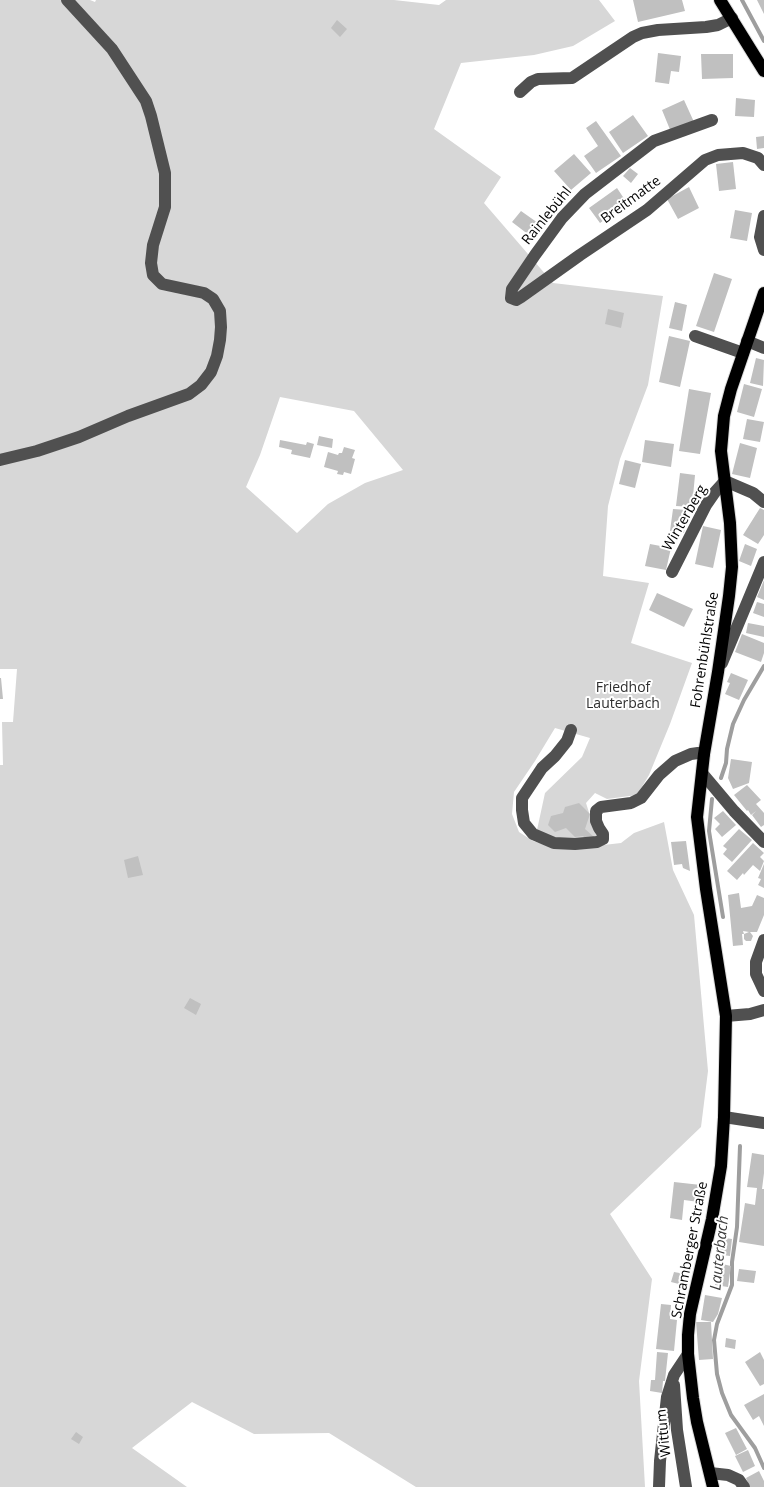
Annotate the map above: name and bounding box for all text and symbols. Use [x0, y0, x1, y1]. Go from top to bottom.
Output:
street label: Breitmatte [598, 173, 664, 227]
street label: Rainlebühl [519, 184, 575, 248]
street label: Winterberg [659, 482, 711, 554]
street label: Fohrenbühlstraße [688, 591, 722, 709]
park label: Friedhof Lauterbach [586, 680, 660, 712]
street label: Schramberger Straße [668, 1180, 712, 1320]
water label: Lauterbach [707, 1215, 733, 1291]
street label: Wittum [653, 1408, 675, 1458]

